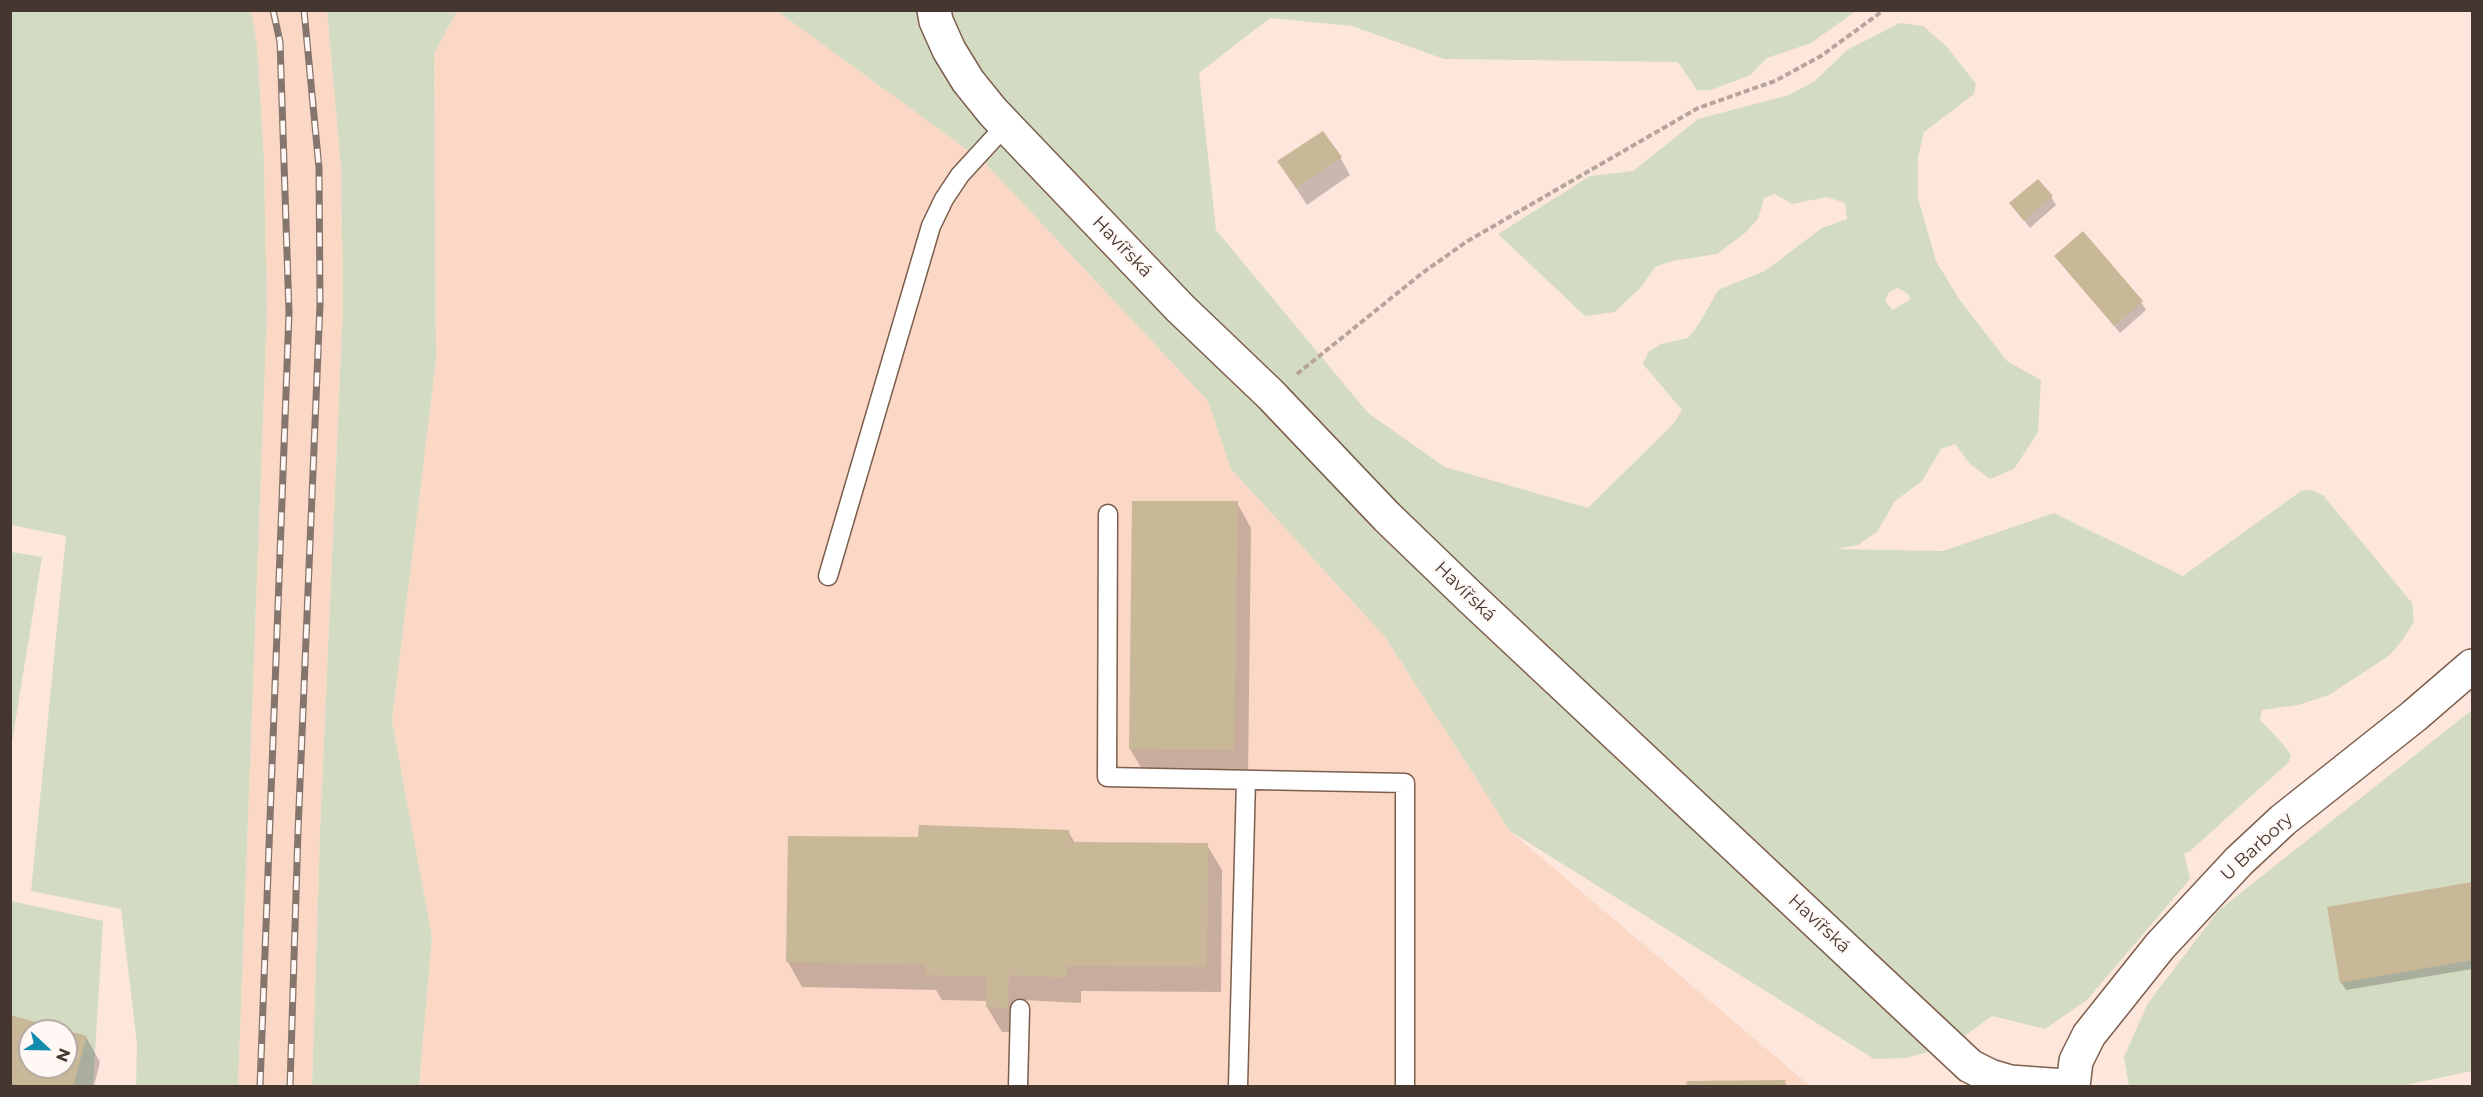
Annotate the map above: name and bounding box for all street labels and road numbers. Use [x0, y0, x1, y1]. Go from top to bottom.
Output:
street label: Havířská [1088, 212, 1156, 282]
street label: Havířská [1430, 558, 1500, 626]
street label: U Barbory [2217, 808, 2297, 886]
street label: Havířská [1784, 890, 1854, 958]

